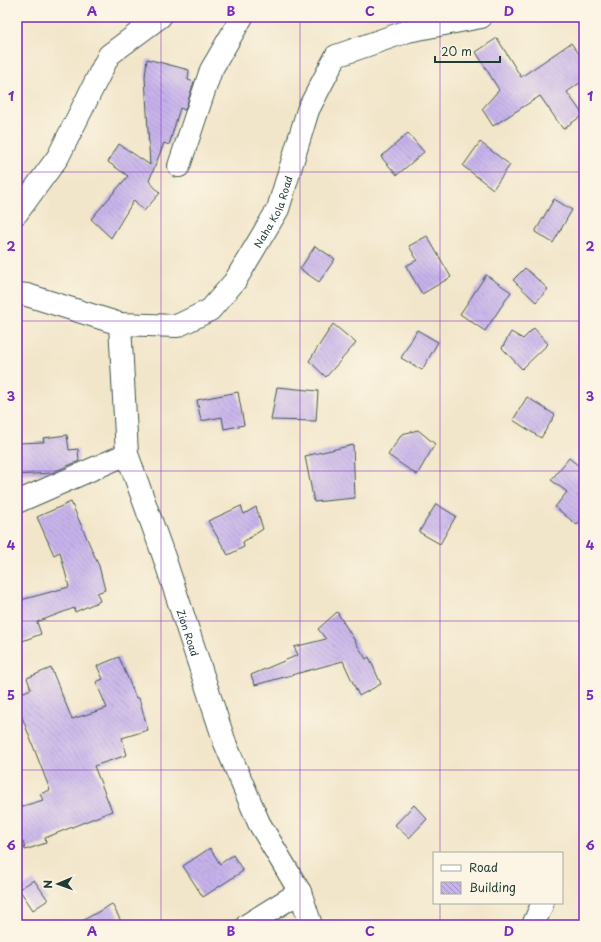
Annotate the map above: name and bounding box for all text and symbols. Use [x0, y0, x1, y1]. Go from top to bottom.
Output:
text: A [87, 1, 97, 20]
text: B [227, 1, 236, 20]
text: C [365, 1, 375, 20]
text: D [504, 1, 514, 20]
scale bar [435, 38, 500, 64]
text: 20 m [441, 42, 472, 60]
text: 1 [8, 86, 14, 105]
text: 1 [587, 86, 593, 105]
street label: Naha Kola Road [249, 174, 295, 250]
text: 2 [6, 236, 16, 255]
text: 2 [585, 236, 595, 255]
text: 3 [7, 386, 16, 405]
text: 3 [586, 386, 595, 405]
text: 4 [7, 535, 16, 554]
text: 4 [586, 535, 595, 554]
street label: Zion Road [174, 607, 203, 658]
text: 5 [7, 685, 15, 704]
text: 5 [586, 685, 594, 704]
text: 6 [6, 835, 16, 854]
text: 6 [585, 835, 595, 854]
legend [433, 852, 563, 904]
text: Road [469, 858, 498, 876]
north arrow [38, 864, 78, 904]
text: Building [469, 878, 516, 896]
text: N [39, 879, 56, 889]
text: A [87, 921, 97, 940]
text: B [227, 921, 236, 940]
text: C [365, 921, 375, 940]
text: D [504, 921, 514, 940]

